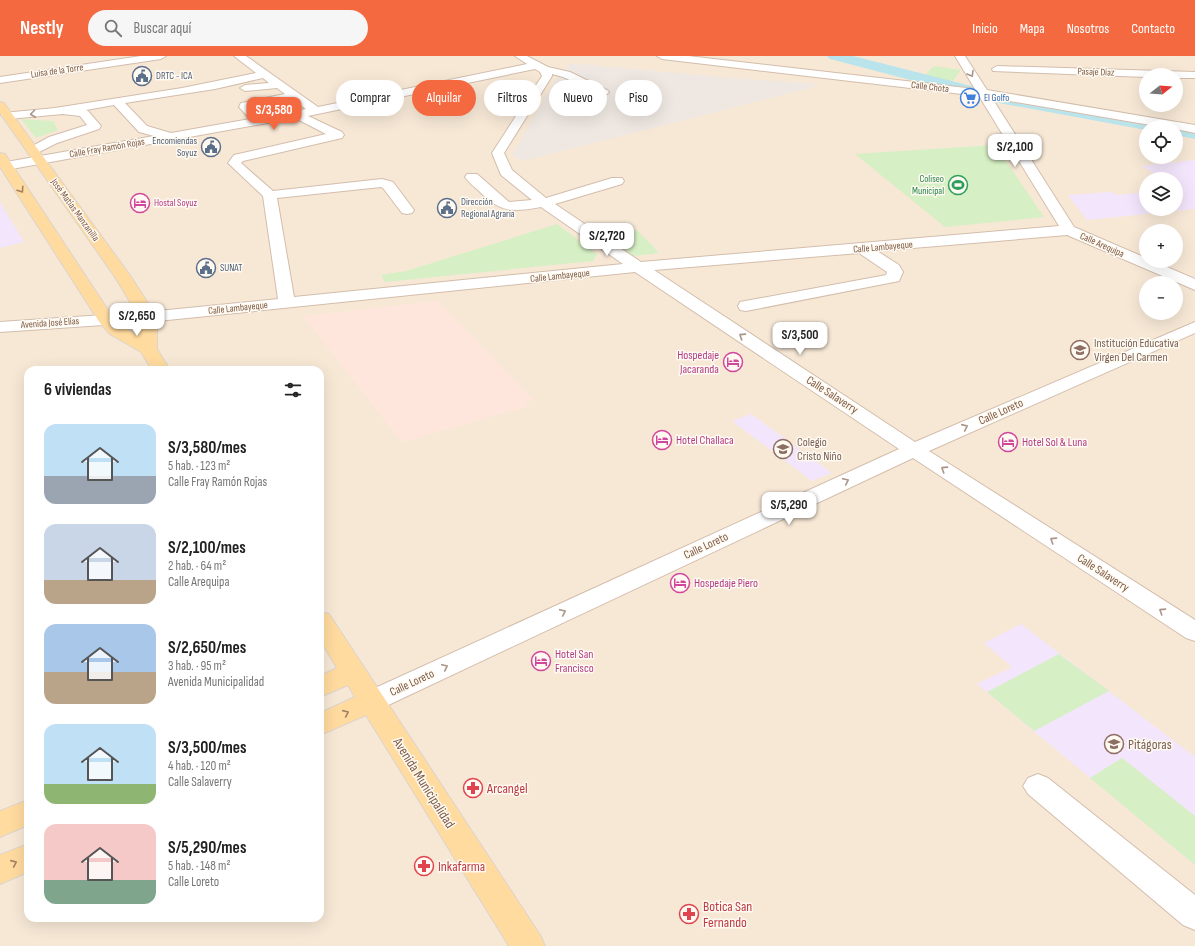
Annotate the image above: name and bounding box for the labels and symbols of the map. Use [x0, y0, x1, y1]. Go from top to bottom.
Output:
street label: Luisa de la Torre [30, 61, 84, 81]
public building icon: DRTC - ICA [131, 65, 153, 87]
street label: Pasaje Diaz [1077, 65, 1115, 79]
north arrow [1139, 68, 1183, 112]
place label: DRTC - ICA [156, 70, 193, 82]
one-way arrow [967, 70, 974, 77]
street label: Calle Chota [910, 79, 950, 95]
supermarket icon: El Golfo [959, 87, 981, 109]
place label: El Golfo [984, 92, 1009, 104]
pin: S/3,580 [237, 97, 311, 131]
one-way arrow [30, 109, 36, 118]
pin: S/2,100 [978, 134, 1052, 168]
street label: Calle Fray Ramón Rojas [68, 135, 146, 161]
place label: Encomiendas Soyuz [152, 135, 197, 159]
public building icon: Encomiendas Soyuz [200, 136, 222, 158]
place label: Coliseo Municipal [912, 173, 944, 197]
sports icon: Coliseo Municipal [947, 174, 969, 196]
street label: José Matías Manzanilla [48, 176, 102, 244]
one-way arrow [16, 186, 23, 193]
hotel icon: Hostal Soyuz [129, 192, 151, 214]
place label: Dirección Regional Agraria [461, 196, 515, 220]
place label: Hostal Soyuz [154, 197, 198, 209]
public building icon: Dirección Regional Agraria [436, 197, 458, 219]
pin: S/2,720 [570, 223, 644, 257]
street label: Calle Arequipa [1078, 230, 1126, 260]
street label: Calle Lambayeque [853, 238, 913, 256]
public building icon: SUNAT [195, 257, 217, 279]
place label: SUNAT [220, 262, 242, 274]
street label: Calle Lambayeque [530, 267, 590, 285]
street label: Calle Lambayeque [208, 299, 268, 317]
pin: S/2,650 [100, 303, 174, 337]
street label: Avenida José Elías [19, 315, 80, 331]
pin: S/3,500 [763, 322, 837, 356]
one-way arrow [739, 333, 746, 341]
place label: Institución Educativa Virgen Del Carmen [1094, 336, 1179, 365]
school or university icon: Institución Educativa Virgen Del Carmen [1069, 339, 1091, 361]
place label: Hospedaje Jacaranda [677, 348, 719, 377]
hotel icon: Hospedaje Jacaranda [722, 351, 744, 373]
street label: Calle Salaverry [803, 373, 861, 418]
street label: Calle Loreto [976, 396, 1026, 428]
one-way arrow [961, 424, 968, 432]
hotel icon: Hotel Challaca [651, 429, 673, 451]
hotel icon: Hotel Sol & Luna [997, 431, 1019, 453]
place label: Hotel Challaca [676, 433, 734, 448]
place label: Colegio Cristo Niño [797, 435, 842, 464]
place label: Hotel Sol & Luna [1022, 435, 1087, 450]
school or university icon: Colegio Cristo Niño [772, 438, 794, 460]
one-way arrow [941, 467, 948, 474]
one-way arrow [842, 478, 849, 486]
pin: S/5,290 [752, 492, 826, 526]
street label: Calle Loreto [681, 529, 731, 563]
one-way arrow [1050, 537, 1057, 545]
street label: Calle Salaverry [1074, 551, 1132, 596]
hotel icon: Hospedaje Piero [669, 572, 691, 594]
place label: Hospedaje Piero [694, 576, 758, 591]
one-way arrow [1159, 608, 1166, 616]
one-way arrow [559, 609, 566, 617]
place label: Hotel San Francisco [555, 647, 594, 676]
hotel icon: Hotel San Francisco [530, 650, 552, 672]
one-way arrow [441, 664, 449, 672]
street label: Calle Loreto [387, 666, 437, 700]
one-way arrow [342, 710, 349, 718]
school or university icon: Pitágoras [1103, 733, 1125, 755]
street label: Avenida Municipalidad [389, 734, 459, 832]
place label: Pitágoras [1128, 736, 1172, 753]
pharmacy icon: Arcangel [462, 777, 484, 799]
place label: Arcangel [486, 780, 528, 797]
pharmacy icon: Inkafarma [413, 855, 435, 877]
place label: Inkafarma [438, 858, 485, 875]
one-way arrow [10, 860, 17, 868]
place label: Botica San Fernando [703, 898, 752, 931]
pharmacy icon: Botica San Fernando [678, 903, 700, 925]

